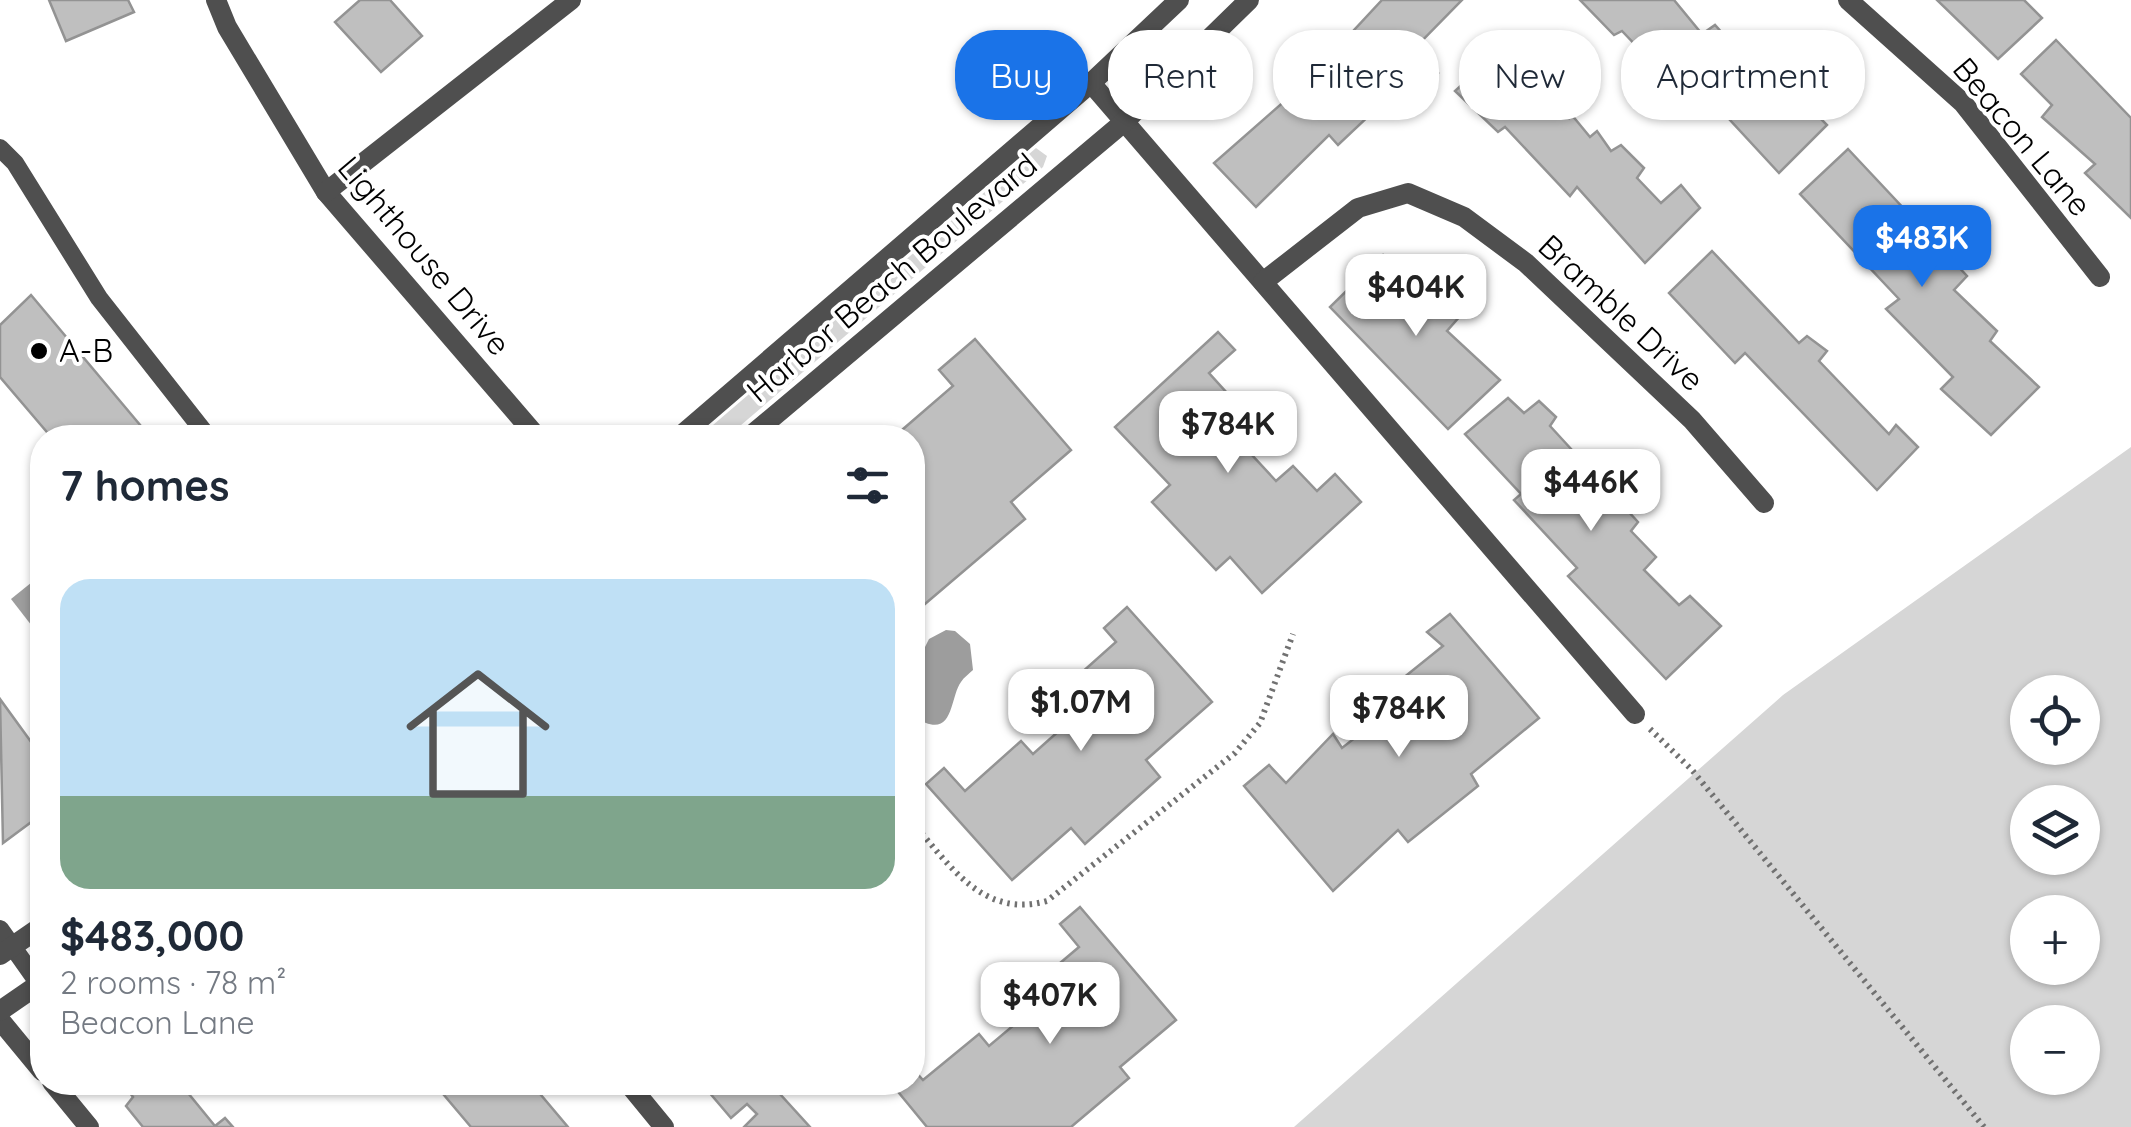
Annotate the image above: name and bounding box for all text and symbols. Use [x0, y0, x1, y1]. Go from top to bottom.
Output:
chip: Buy [955, 30, 1088, 120]
chip: Rent [1108, 30, 1253, 120]
chip: Filters [1273, 30, 1439, 120]
chip: New [1459, 30, 1601, 120]
chip: Apartment [1621, 30, 1865, 120]
street label: Beacon Lane [1945, 49, 2101, 224]
street label: Harbor Beach Boulevard [738, 144, 1045, 411]
street label: Lighthouse Drive [330, 148, 520, 363]
pin: $483K [1852, 205, 1992, 290]
text: $483K [1875, 217, 1969, 257]
street label: Bramble Drive [1531, 225, 1713, 399]
pin: $404K [1346, 254, 1486, 339]
text: $404K [1367, 266, 1465, 306]
place label: A-B [59, 330, 113, 370]
marker: A-B [28, 340, 50, 362]
pin: $784K [1158, 391, 1298, 476]
text: $784K [1181, 403, 1275, 443]
pin: $446K [1521, 449, 1661, 534]
icon: filters [840, 458, 895, 513]
text: 7 homes [60, 459, 229, 512]
text: $446K [1543, 461, 1639, 501]
icon: home [388, 644, 568, 824]
pin: $1.07M [1000, 669, 1162, 754]
pin: $784K [1329, 675, 1469, 760]
map controls [2010, 675, 2100, 1095]
button: locate [2010, 675, 2100, 765]
text: $1.07M [1030, 681, 1132, 721]
text: $784K [1352, 687, 1446, 727]
button: layers [2010, 785, 2100, 875]
button: + [2010, 895, 2100, 985]
text: $483,000 [60, 909, 244, 962]
text: 2 rooms · 78 m² [60, 962, 286, 1002]
pin: $407K [980, 962, 1120, 1047]
text: $407K [1003, 974, 1097, 1014]
text: Beacon Lane [60, 1002, 255, 1042]
button: − [2010, 1005, 2100, 1095]

